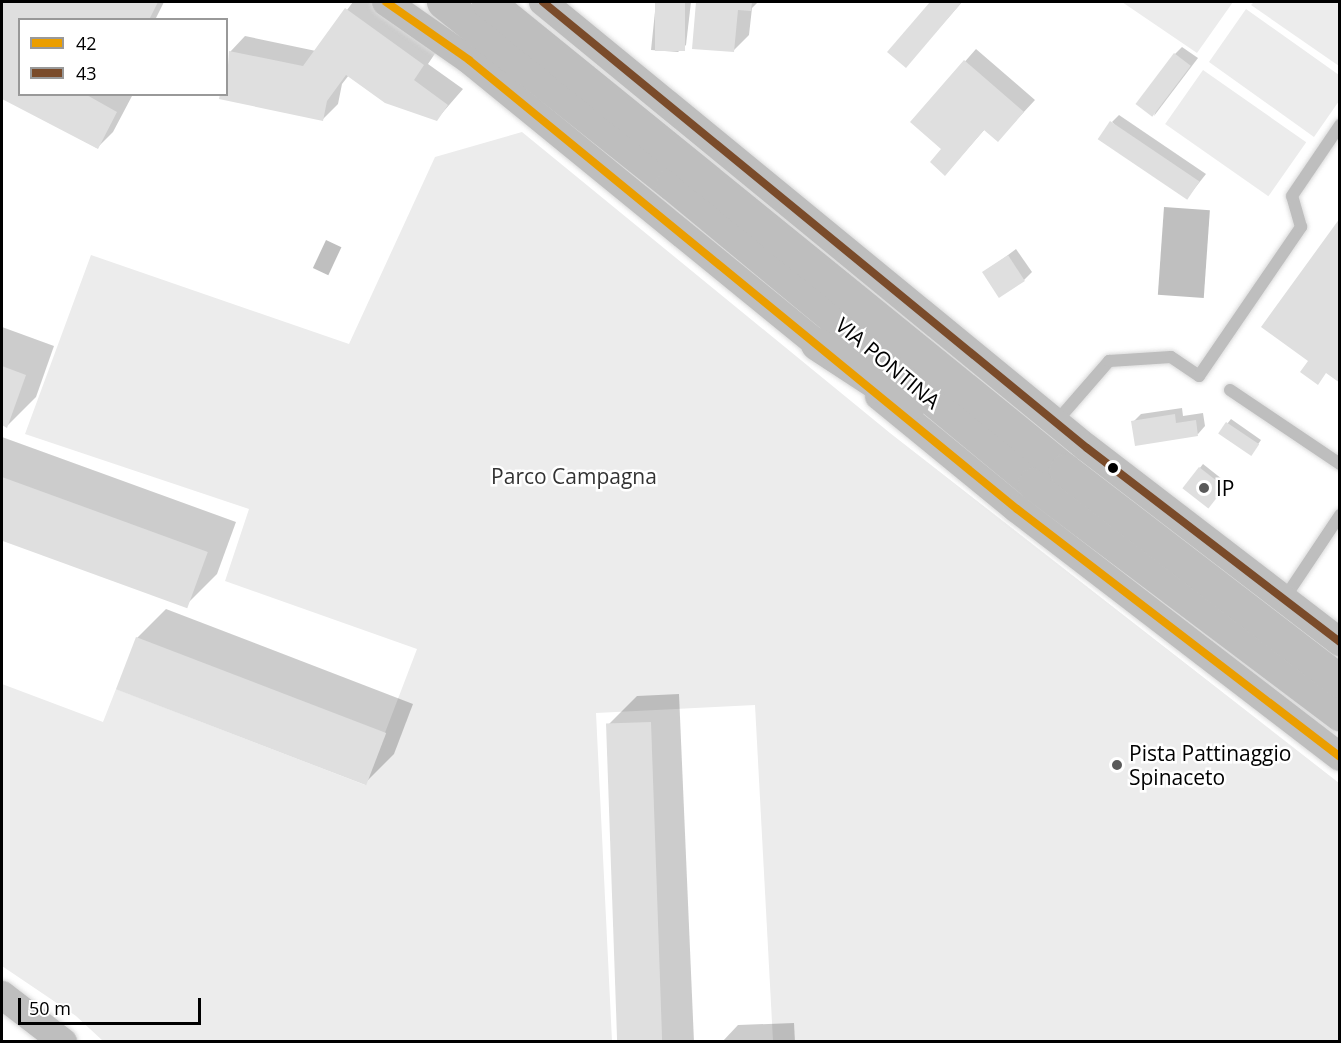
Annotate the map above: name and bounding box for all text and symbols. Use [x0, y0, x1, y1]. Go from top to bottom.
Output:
legend [18, 18, 228, 96]
text: 42 [76, 31, 97, 55]
text: 43 [76, 61, 97, 85]
street label: VIA PONTINA [831, 312, 945, 414]
unlabelled marker [1107, 462, 1119, 474]
park label: Parco Campagna [491, 463, 657, 489]
place label: IP [1216, 475, 1234, 501]
marker: IP [1197, 481, 1211, 495]
place label: Pista Pattinaggio Spinaceto [1129, 740, 1291, 790]
marker: Pista Pattinaggio Spinaceto [1110, 758, 1124, 772]
scale bar [21, 986, 204, 1024]
text: 50 m [29, 996, 71, 1020]

